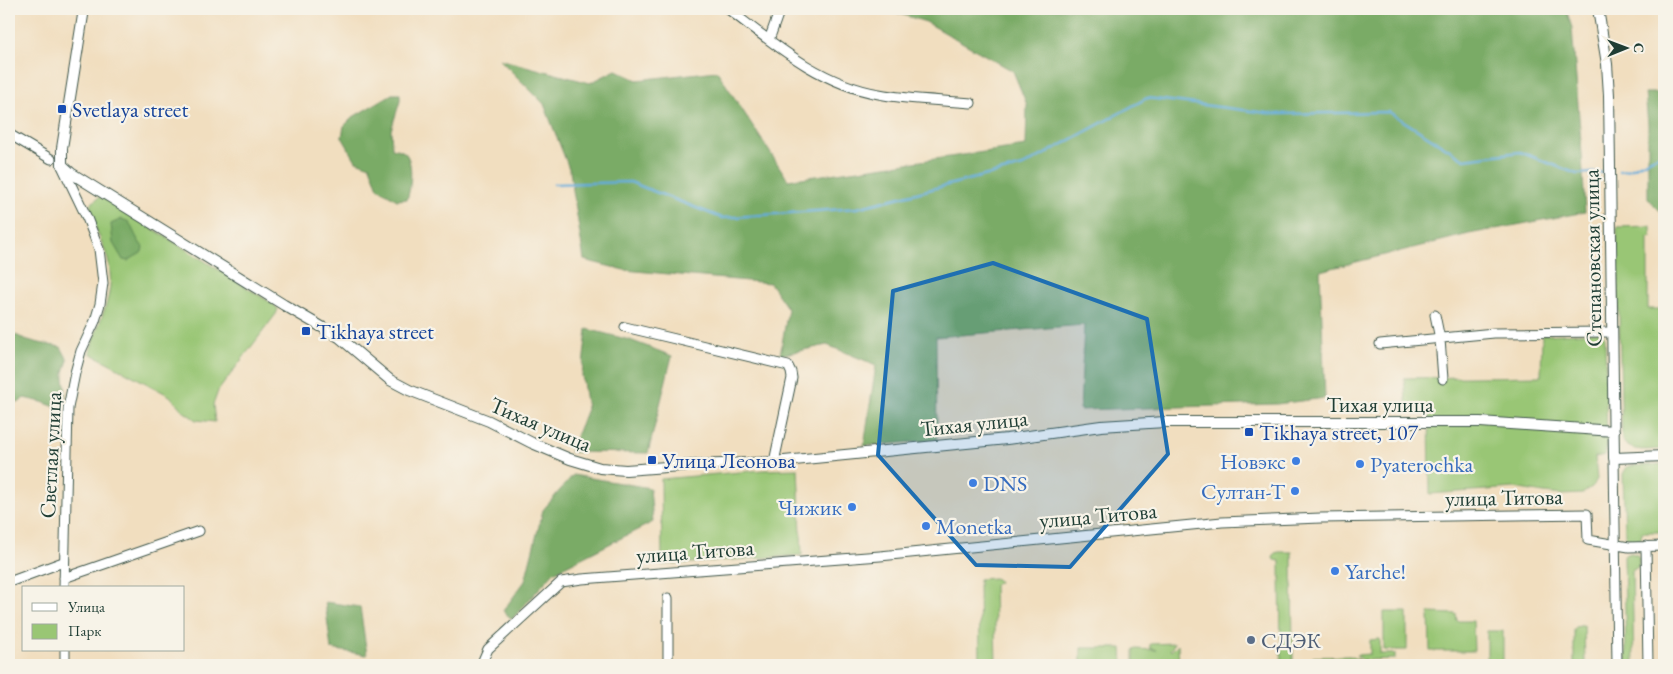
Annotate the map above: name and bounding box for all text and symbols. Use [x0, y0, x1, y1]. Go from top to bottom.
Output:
north arrow [1600, 22, 1650, 72]
text: С [1630, 43, 1648, 53]
place label: Svetlaya street [72, 95, 188, 124]
marker: Svetlaya street [56, 103, 68, 115]
street label: Степановская улица [1576, 169, 1609, 347]
place label: Tikhaya street [316, 317, 434, 346]
marker: Tikhaya street [300, 325, 312, 337]
street label: Тихая улица [486, 390, 596, 459]
street label: Тихая улица [1326, 390, 1434, 419]
street label: Светлая улица [33, 391, 68, 519]
street label: Тихая улица [919, 403, 1029, 444]
place label: Tikhaya street, 107 [1259, 418, 1419, 447]
marker: Tikhaya street, 107 [1243, 426, 1255, 438]
place label: Улица Леонова [661, 446, 796, 475]
place label: Новэкс [1220, 447, 1286, 476]
place label: Pyaterochka [1370, 450, 1474, 479]
marker: Улица Леонова [646, 454, 658, 466]
marker: Новэкс [1290, 455, 1302, 467]
marker: Pyaterochka [1354, 458, 1366, 470]
place label: DNS [983, 469, 1027, 498]
marker: DNS [967, 477, 979, 489]
place label: Султан-Т [1201, 477, 1285, 506]
street label: улица Титова [1445, 482, 1563, 513]
marker: Султан-Т [1289, 485, 1301, 497]
place label: Чижик [778, 493, 842, 522]
street label: улица Титова [1038, 496, 1158, 535]
marker: Чижик [846, 501, 858, 513]
place label: Monetka [936, 512, 1013, 541]
marker: Monetka [920, 520, 932, 532]
street label: улица Титова [635, 533, 755, 570]
place label: Yarche! [1345, 557, 1406, 586]
marker: Yarche! [1329, 565, 1341, 577]
legend [22, 586, 185, 652]
text: Улица [67, 597, 105, 616]
text: Парк [68, 621, 101, 640]
place label: СДЭК [1261, 626, 1321, 655]
marker: СДЭК [1245, 634, 1257, 646]

